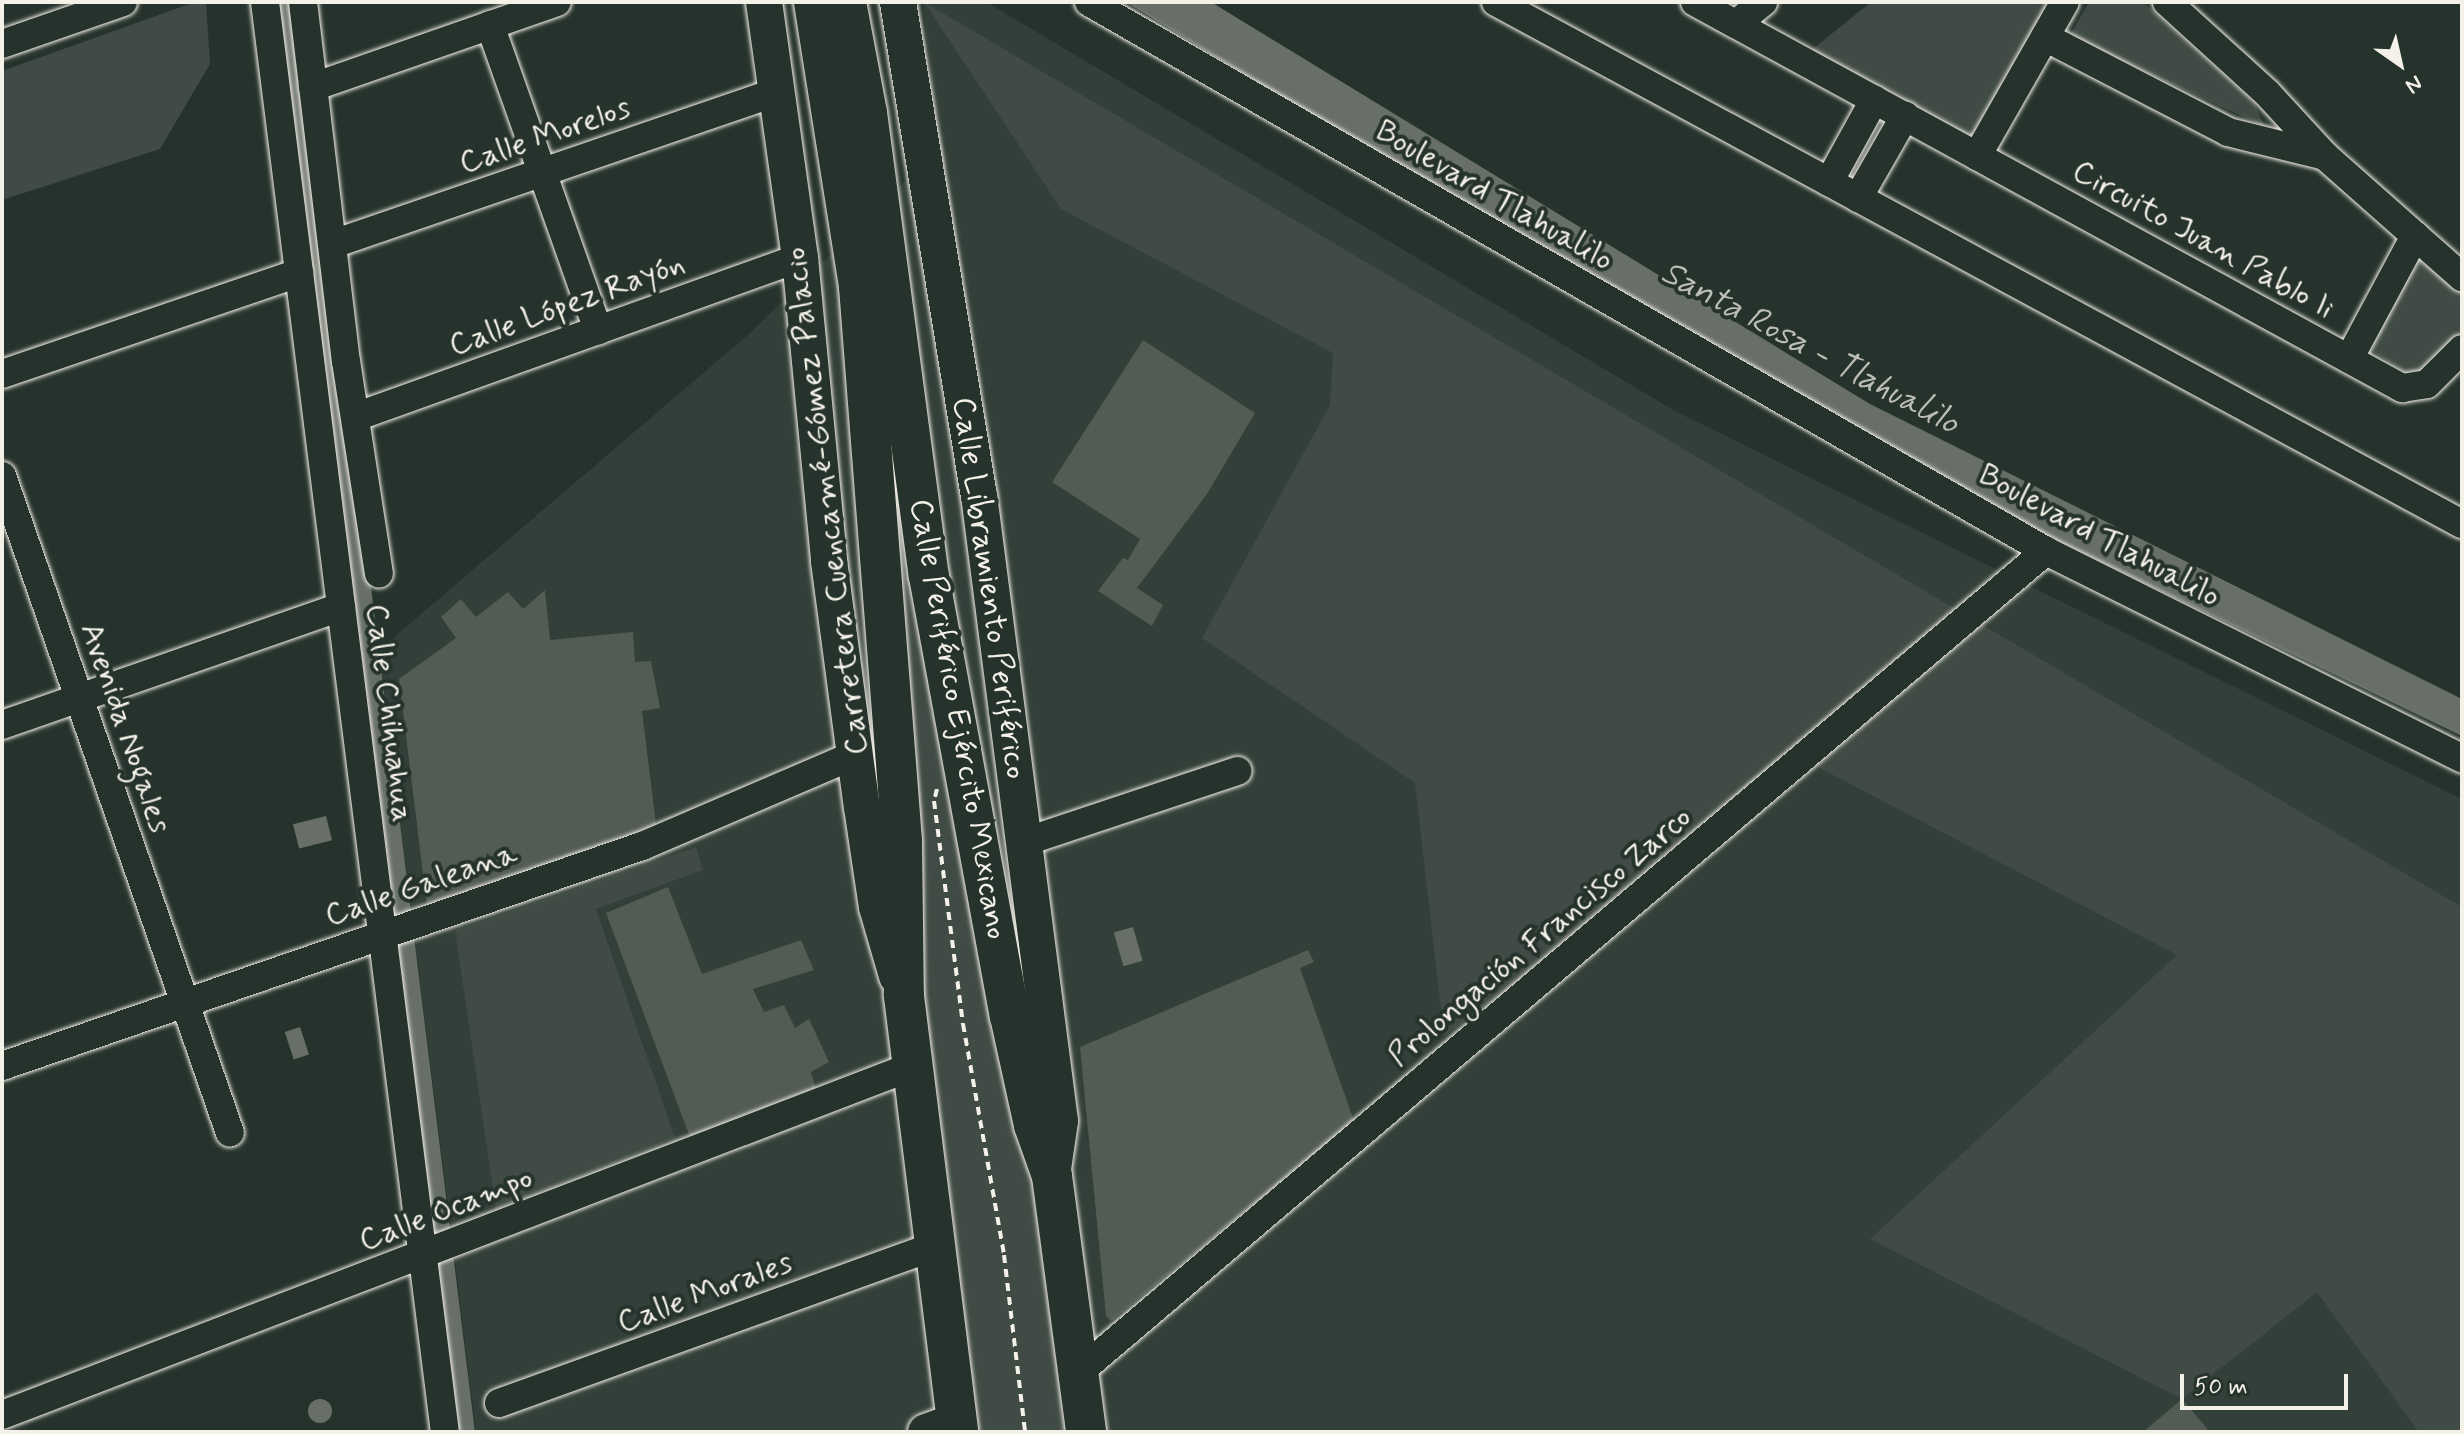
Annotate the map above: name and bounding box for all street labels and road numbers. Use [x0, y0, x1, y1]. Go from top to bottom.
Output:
street label: Calle Morelos [454, 89, 636, 183]
street label: Boulevard Tlahualilo [1370, 113, 1618, 279]
street label: Circuito Juan Pablo Ii [2064, 151, 2342, 329]
street label: Calle López Rayón [445, 245, 689, 365]
street label: Carretera Cuencamé-Gómez Palacio [777, 249, 877, 753]
street label: Calle Libramiento Periférico [943, 397, 1035, 779]
street label: Boulevard Tlahualilo [1974, 457, 2224, 615]
street label: Calle Periférico Ejército Mexicano [900, 496, 1016, 942]
street label: Calle Chihuahua [357, 605, 421, 821]
street label: Avenida Nogales [72, 620, 178, 836]
street label: Prolongación Francisco Zarco [1377, 796, 1703, 1078]
street label: Calle Galeana [321, 835, 521, 935]
street label: Calle Ocampo [354, 1159, 538, 1261]
street label: Calle Morales [613, 1244, 797, 1342]

